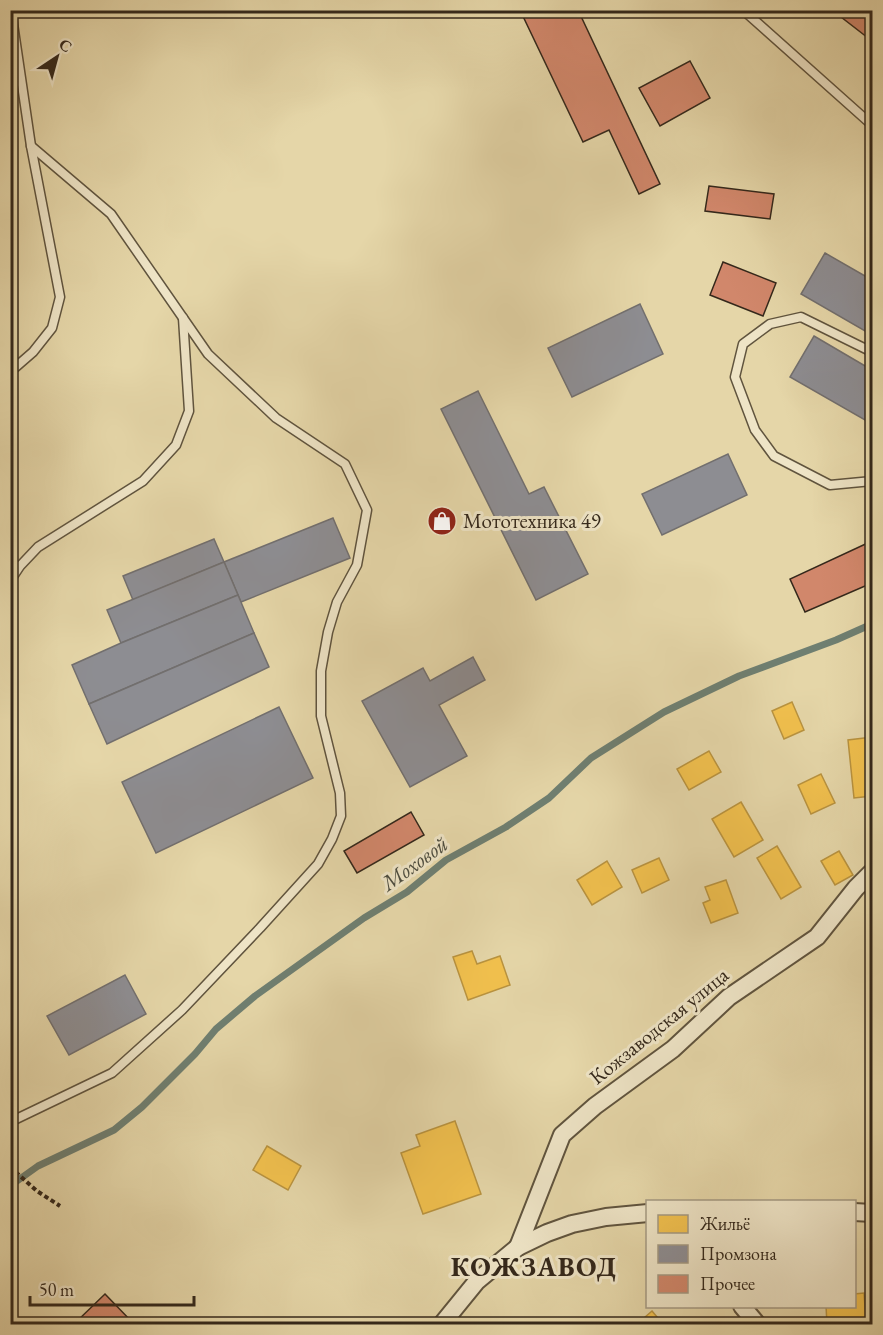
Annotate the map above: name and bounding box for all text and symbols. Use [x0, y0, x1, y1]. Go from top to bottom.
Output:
north arrow [27, 27, 87, 87]
text: С [55, 33, 76, 57]
shop icon: Мототехника 49 [426, 505, 458, 537]
place label: Мототехника 49 [463, 507, 601, 534]
water label: Моховой [373, 829, 454, 899]
street label: Кожзаводская улица [584, 961, 734, 1090]
legend [646, 1200, 856, 1308]
text: Жильё [699, 1212, 750, 1235]
text: Промзона [700, 1242, 777, 1265]
district label: КОЖЗАВОД [451, 1249, 617, 1284]
scale bar [30, 1269, 194, 1307]
text: Прочее [700, 1272, 755, 1295]
text: 50 m [39, 1278, 74, 1301]

